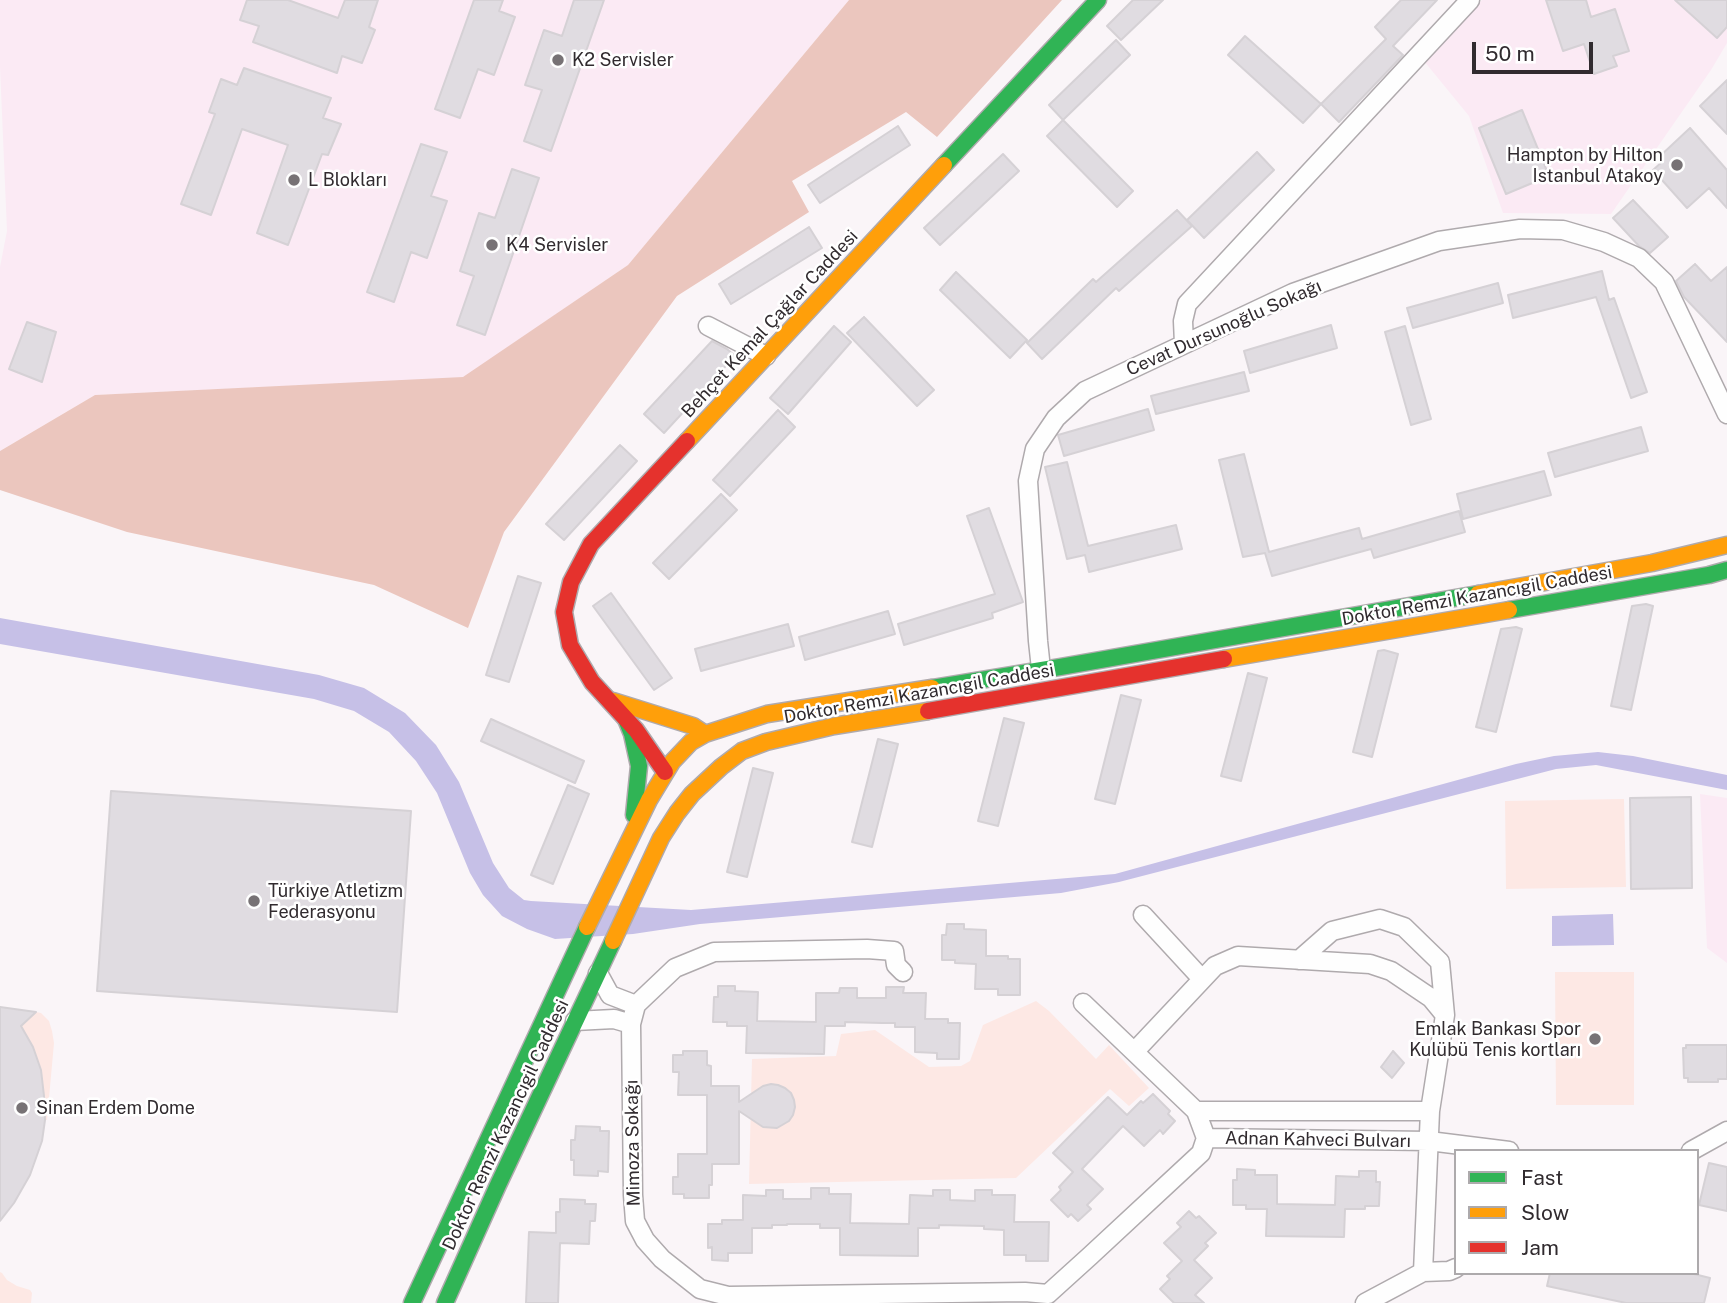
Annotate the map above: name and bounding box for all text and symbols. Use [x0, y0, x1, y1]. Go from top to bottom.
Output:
scale bar [1475, 28, 1596, 72]
text: 50 m [1485, 41, 1535, 66]
place label: K2 Servisler [572, 49, 674, 71]
marker: K2 Servisler [550, 52, 566, 68]
place label: Hampton by Hilton Istanbul Atakoy [1507, 144, 1663, 186]
marker: Hampton by Hilton Istanbul Atakoy [1669, 157, 1685, 173]
place label: L Blokları [308, 169, 387, 191]
marker: L Blokları [286, 172, 302, 188]
street label: Behçet Kemal Çağlar Caddesi [677, 226, 863, 422]
place label: K4 Servisler [506, 234, 608, 256]
marker: K4 Servisler [484, 237, 500, 253]
street label: Cevat Dursunoğlu Sokağı [1123, 275, 1325, 381]
street label: Doktor Remzi Kazancıgil Caddesi [1340, 562, 1614, 630]
street label: Doktor Remzi Kazancıgil Caddesi [782, 660, 1056, 728]
place label: Türkiye Atletizm Federasyonu [268, 880, 403, 922]
marker: Türkiye Atletizm Federasyonu [246, 893, 262, 909]
street label: Doktor Remzi Kazancıgil Caddesi [438, 996, 574, 1254]
place label: Emlak Bankası Spor Kulübü Tenis kortları [1409, 1018, 1581, 1060]
marker: Emlak Bankası Spor Kulübü Tenis kortları [1587, 1031, 1603, 1047]
street label: Mimoza Sokağı [621, 1079, 645, 1207]
place label: Sinan Erdem Dome [36, 1097, 195, 1119]
marker: Sinan Erdem Dome [14, 1100, 30, 1116]
street label: Adnan Kahveci Bulvarı [1225, 1128, 1411, 1152]
legend [1454, 1149, 1699, 1275]
text: Fast [1521, 1165, 1563, 1190]
text: Slow [1521, 1200, 1569, 1225]
text: Jam [1521, 1235, 1559, 1260]

